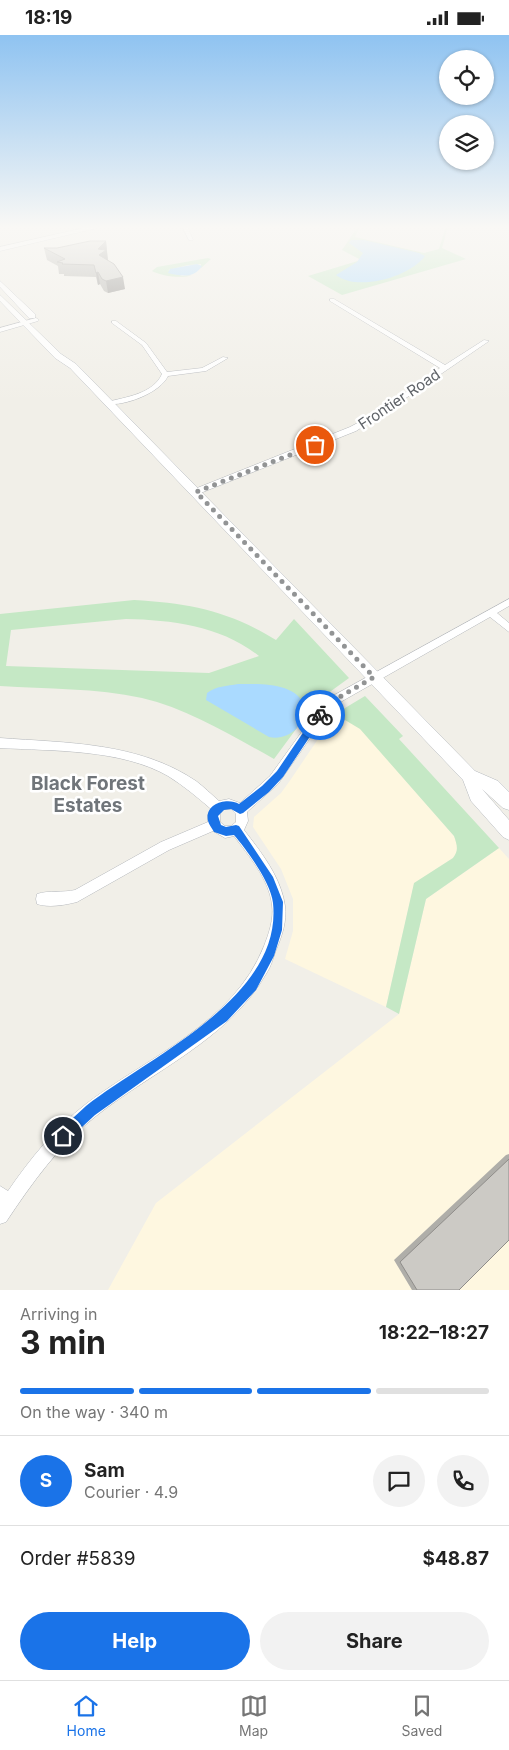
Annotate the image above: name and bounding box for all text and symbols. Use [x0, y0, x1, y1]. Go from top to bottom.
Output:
text: 18:19 [25, 6, 72, 29]
map controls [439, 50, 494, 170]
button: locate [439, 50, 494, 105]
button: layers [439, 115, 494, 170]
street label: Frontier Road [354, 365, 444, 433]
pin [294, 424, 336, 466]
icon: bag [301, 431, 329, 459]
courier [295, 690, 345, 740]
icon: bike [306, 701, 334, 729]
district label: Black Forest Estates [31, 772, 145, 817]
pin [42, 1115, 84, 1157]
icon: home [49, 1122, 77, 1150]
text: Arriving in [20, 1304, 97, 1324]
text: 18:22–18:27 [379, 1321, 489, 1344]
text: 3 min [20, 1323, 106, 1362]
text: On the way · 340 m [20, 1402, 168, 1422]
button: chat [373, 1455, 425, 1507]
button: phone [437, 1455, 489, 1507]
text: Sam [84, 1459, 125, 1482]
text: S [40, 1469, 52, 1492]
text: Courier · 4.9 [84, 1482, 178, 1502]
text: Order #5839 [20, 1547, 135, 1570]
text: $48.87 [423, 1547, 489, 1570]
button: Help [20, 1612, 250, 1670]
button: Share [260, 1612, 489, 1670]
tab: Home [67, 1692, 106, 1739]
tab: Map [239, 1692, 268, 1739]
tab: Saved [401, 1692, 442, 1739]

